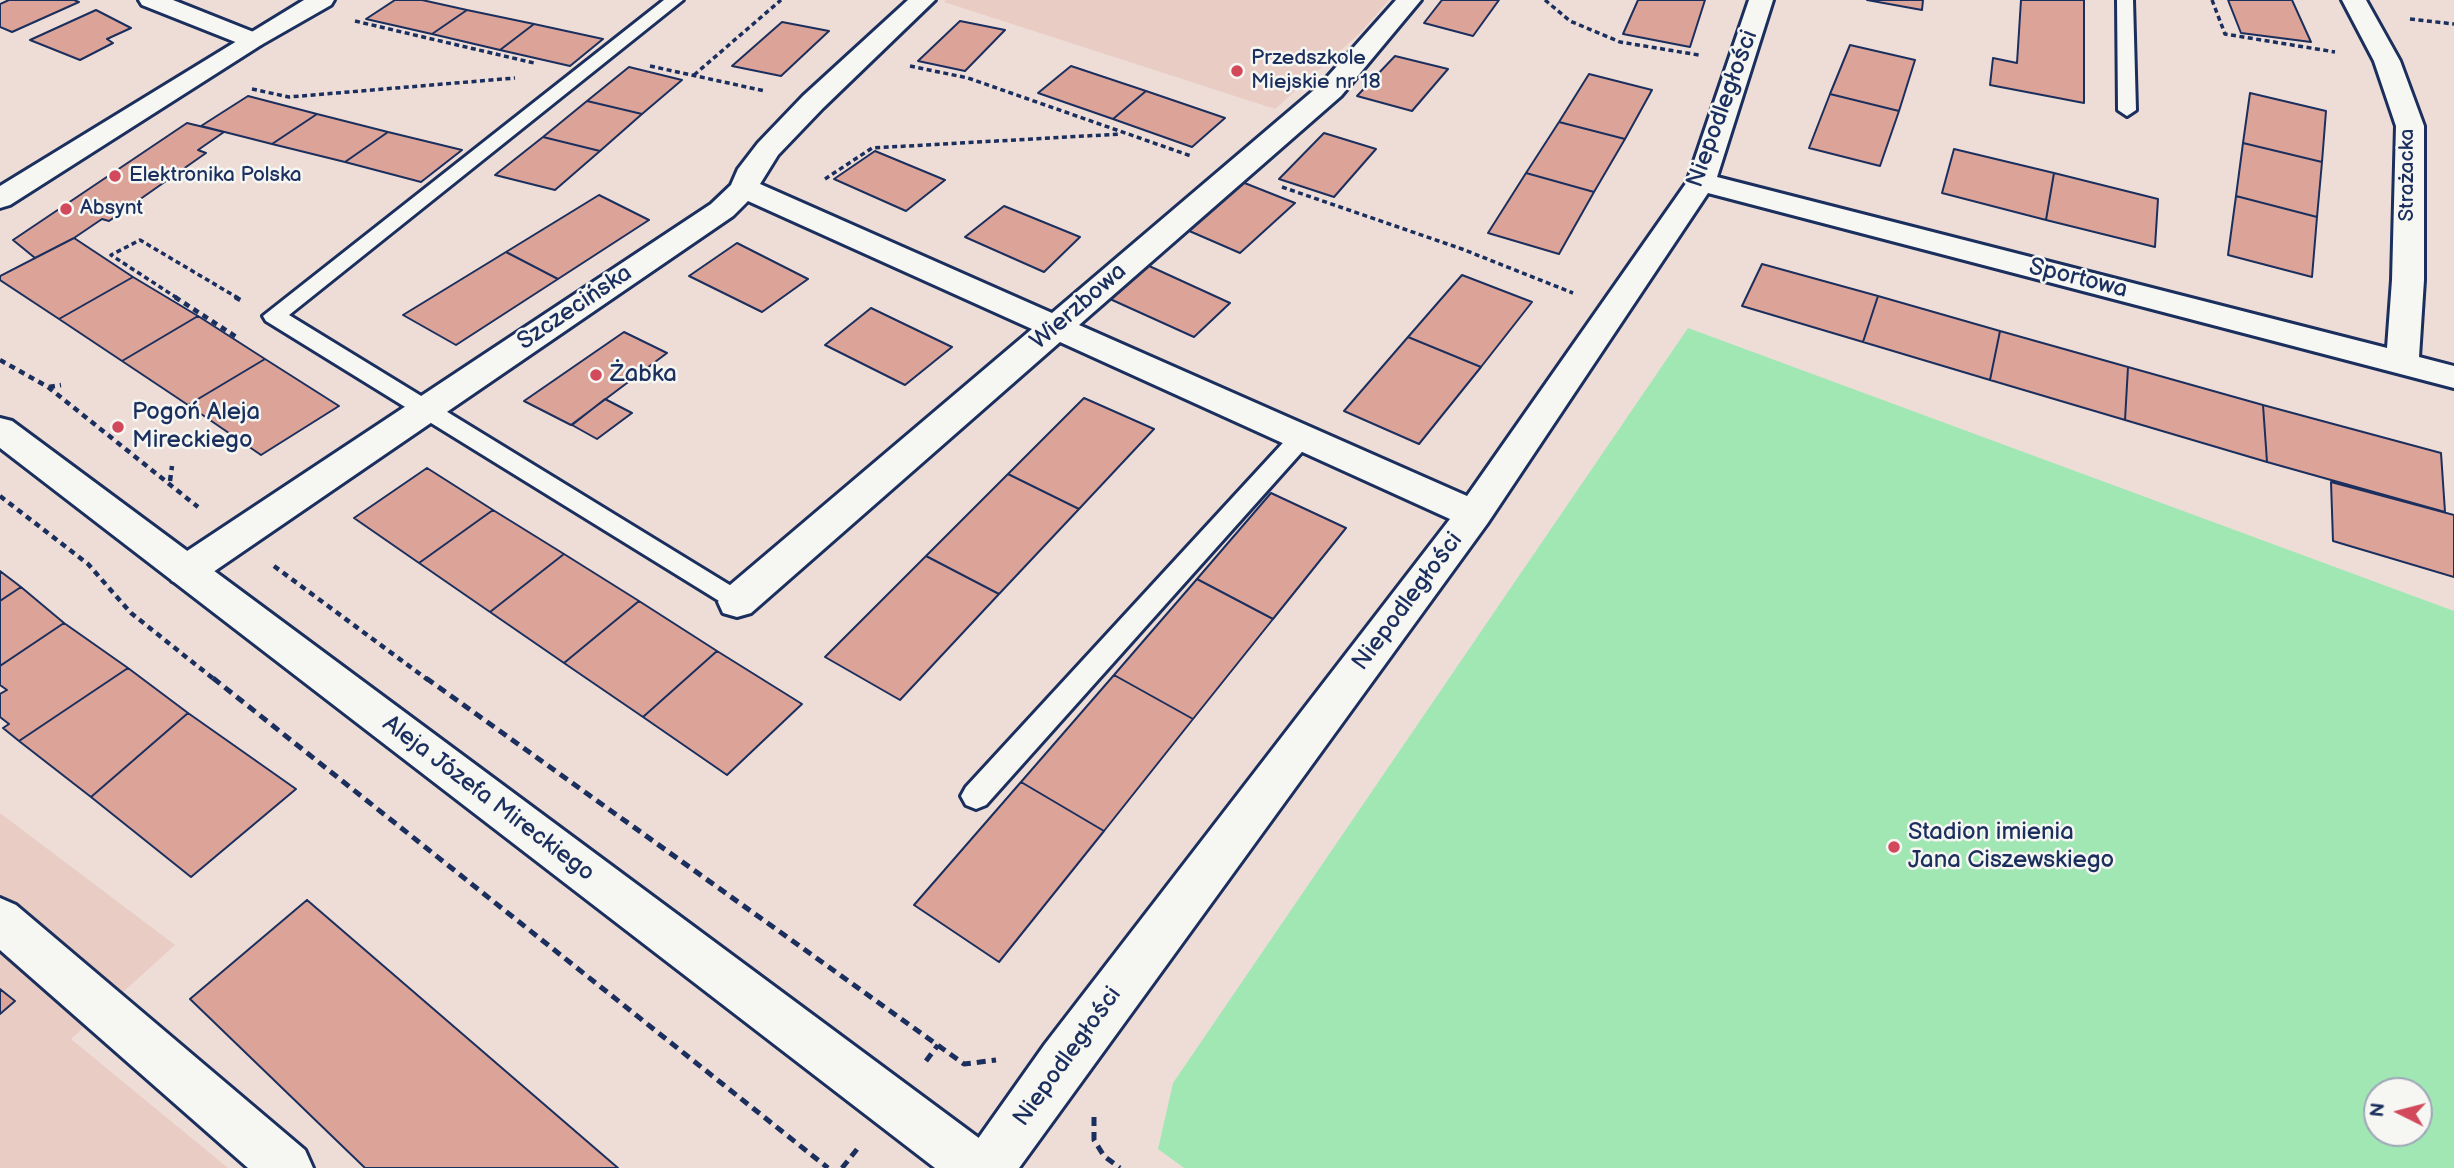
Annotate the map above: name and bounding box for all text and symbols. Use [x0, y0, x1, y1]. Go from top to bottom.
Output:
street label: Niepodległości [1681, 26, 1765, 192]
place label: Przedszkole Miejskie nr 18 [1251, 46, 1381, 96]
marker: Przedszkole Miejskie nr 18 [1229, 63, 1245, 79]
street label: Strażacka [2395, 129, 2421, 221]
place label: Elektronika Polska [129, 163, 302, 189]
marker: Elektronika Polska [107, 168, 123, 184]
place label: Absynt [80, 196, 143, 222]
marker: Absynt [58, 201, 74, 217]
street label: Sportowa [2026, 253, 2130, 305]
street label: Wierzbowa [1025, 258, 1133, 356]
street label: Szczecińska [512, 259, 638, 357]
place label: Żabka [610, 361, 677, 389]
marker: Żabka [588, 367, 604, 383]
place label: Pogoń Aleja Mireckiego [132, 399, 260, 455]
marker: Pogoń Aleja Mireckiego [110, 419, 126, 435]
street label: Niepodległości [1347, 527, 1469, 677]
street label: Aleja Józefa Mireckiego [376, 710, 600, 888]
place label: Stadion imienia Jana Ciszewskiego [1908, 819, 2114, 875]
marker: Stadion imienia Jana Ciszewskiego [1886, 839, 1902, 855]
street label: Niepodległości [1008, 982, 1128, 1132]
north arrow [2363, 1077, 2433, 1147]
text: N [2366, 1102, 2391, 1118]

